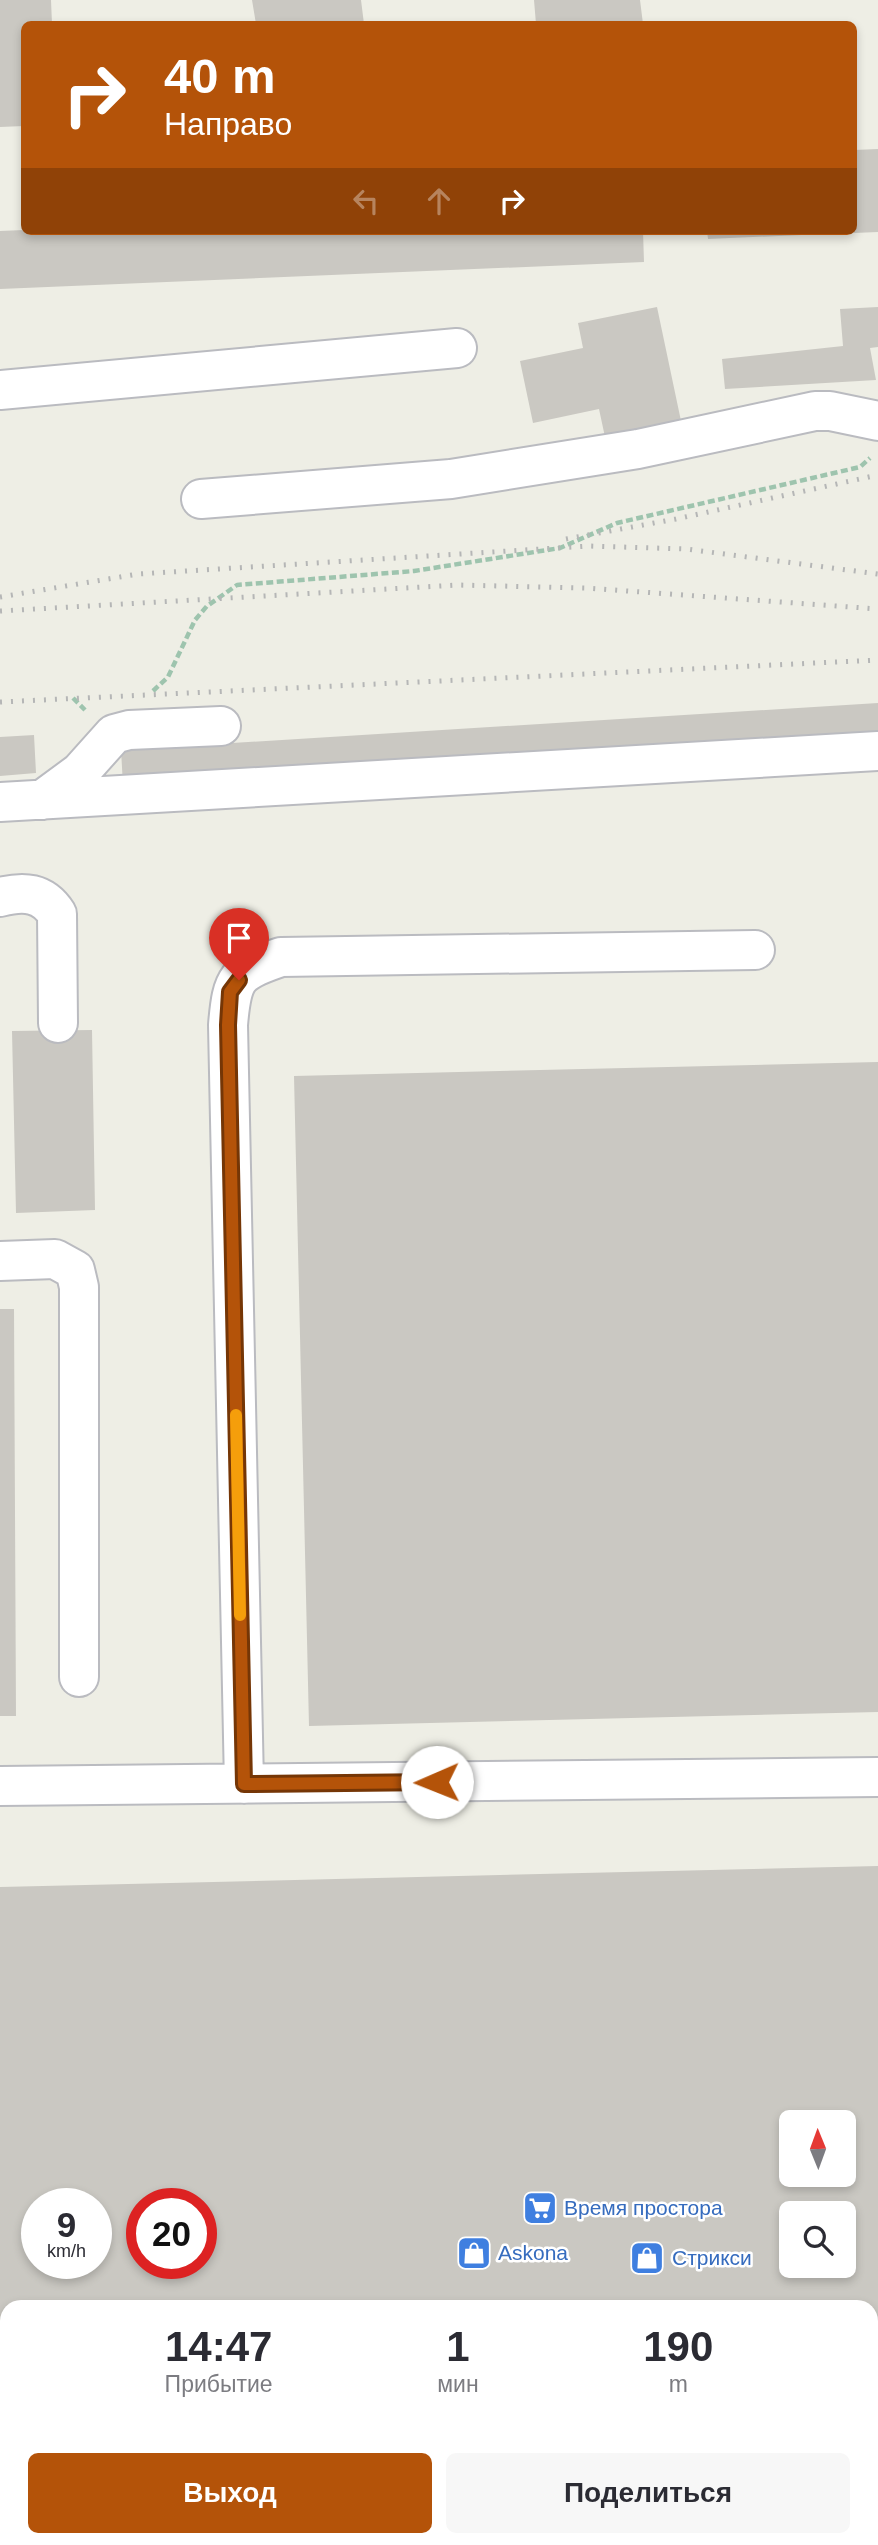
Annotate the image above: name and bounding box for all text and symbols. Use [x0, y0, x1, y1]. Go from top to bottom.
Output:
icon: right [49, 49, 140, 140]
text: 40 m [164, 49, 276, 103]
text: Направо [164, 106, 292, 142]
icon: left [347, 182, 385, 220]
icon: ahead [420, 182, 458, 220]
icon: right [493, 182, 531, 220]
pin [209, 908, 269, 980]
icon: arrive [220, 919, 258, 957]
position arrow [400, 1745, 474, 1819]
north arrow [779, 2110, 856, 2188]
map controls [779, 2110, 856, 2278]
speed limit sign: 20 [126, 2188, 217, 2279]
supermarket icon: Время простора [521, 2189, 559, 2227]
place label: Время простора [564, 2196, 723, 2219]
button: search [779, 2201, 856, 2278]
text: 9 [57, 2205, 76, 2244]
shop icon: Askona [455, 2234, 493, 2272]
shop icon: Стрикси [628, 2239, 666, 2277]
text: km/h [47, 2241, 86, 2261]
place label: Askona [498, 2241, 568, 2264]
place label: Стрикси [672, 2246, 752, 2269]
text: 14:47 [165, 2323, 272, 2370]
text: 1 [446, 2323, 470, 2370]
text: 190 [643, 2323, 713, 2370]
text: Прибытие [165, 2371, 273, 2397]
text: мин [437, 2371, 479, 2397]
text: m [669, 2371, 688, 2397]
button: Выход [28, 2453, 432, 2533]
button: Поделиться [446, 2453, 850, 2533]

